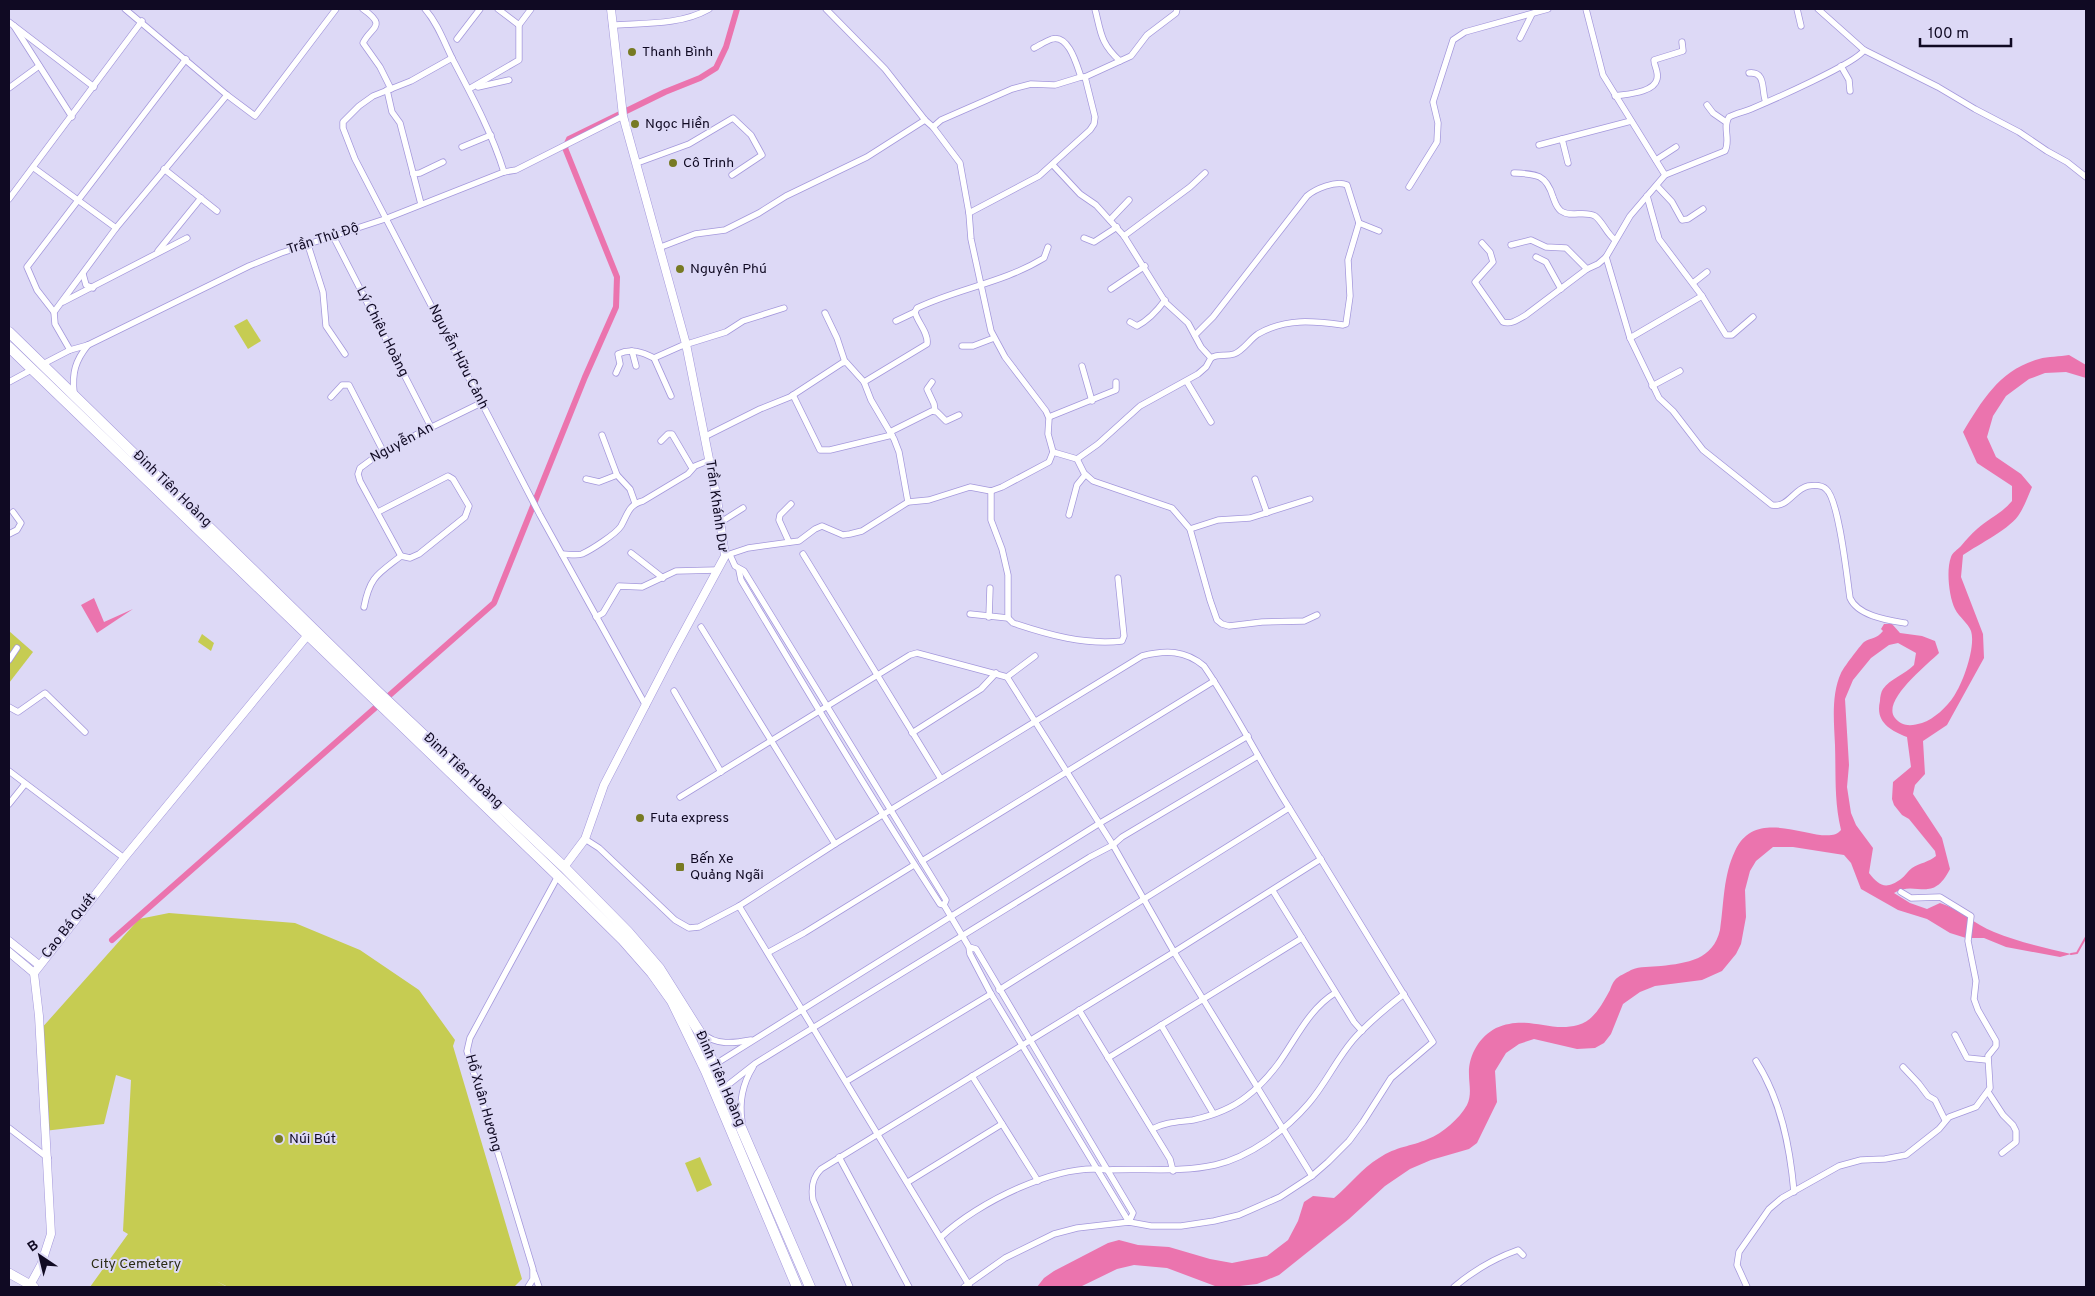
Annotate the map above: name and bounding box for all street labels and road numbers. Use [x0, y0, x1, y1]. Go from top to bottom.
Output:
street label: Trần Thủ Độ [285, 219, 361, 259]
street label: Lý Chiêu Hoàng [352, 284, 412, 380]
street label: Nguyễn Hữu Cảnh [424, 301, 493, 412]
street label: Nguyễn An [367, 418, 437, 467]
street label: Đinh Tiên Hoàng [129, 447, 215, 531]
street label: Trần Khánh Dư [701, 459, 731, 554]
street label: Đinh Tiên Hoàng [419, 730, 507, 812]
street label: Cao Bá Quát [38, 890, 100, 962]
street label: Đinh Tiên Hoàng [691, 1028, 749, 1130]
street label: Hồ Xuân Hương [461, 1052, 505, 1154]

